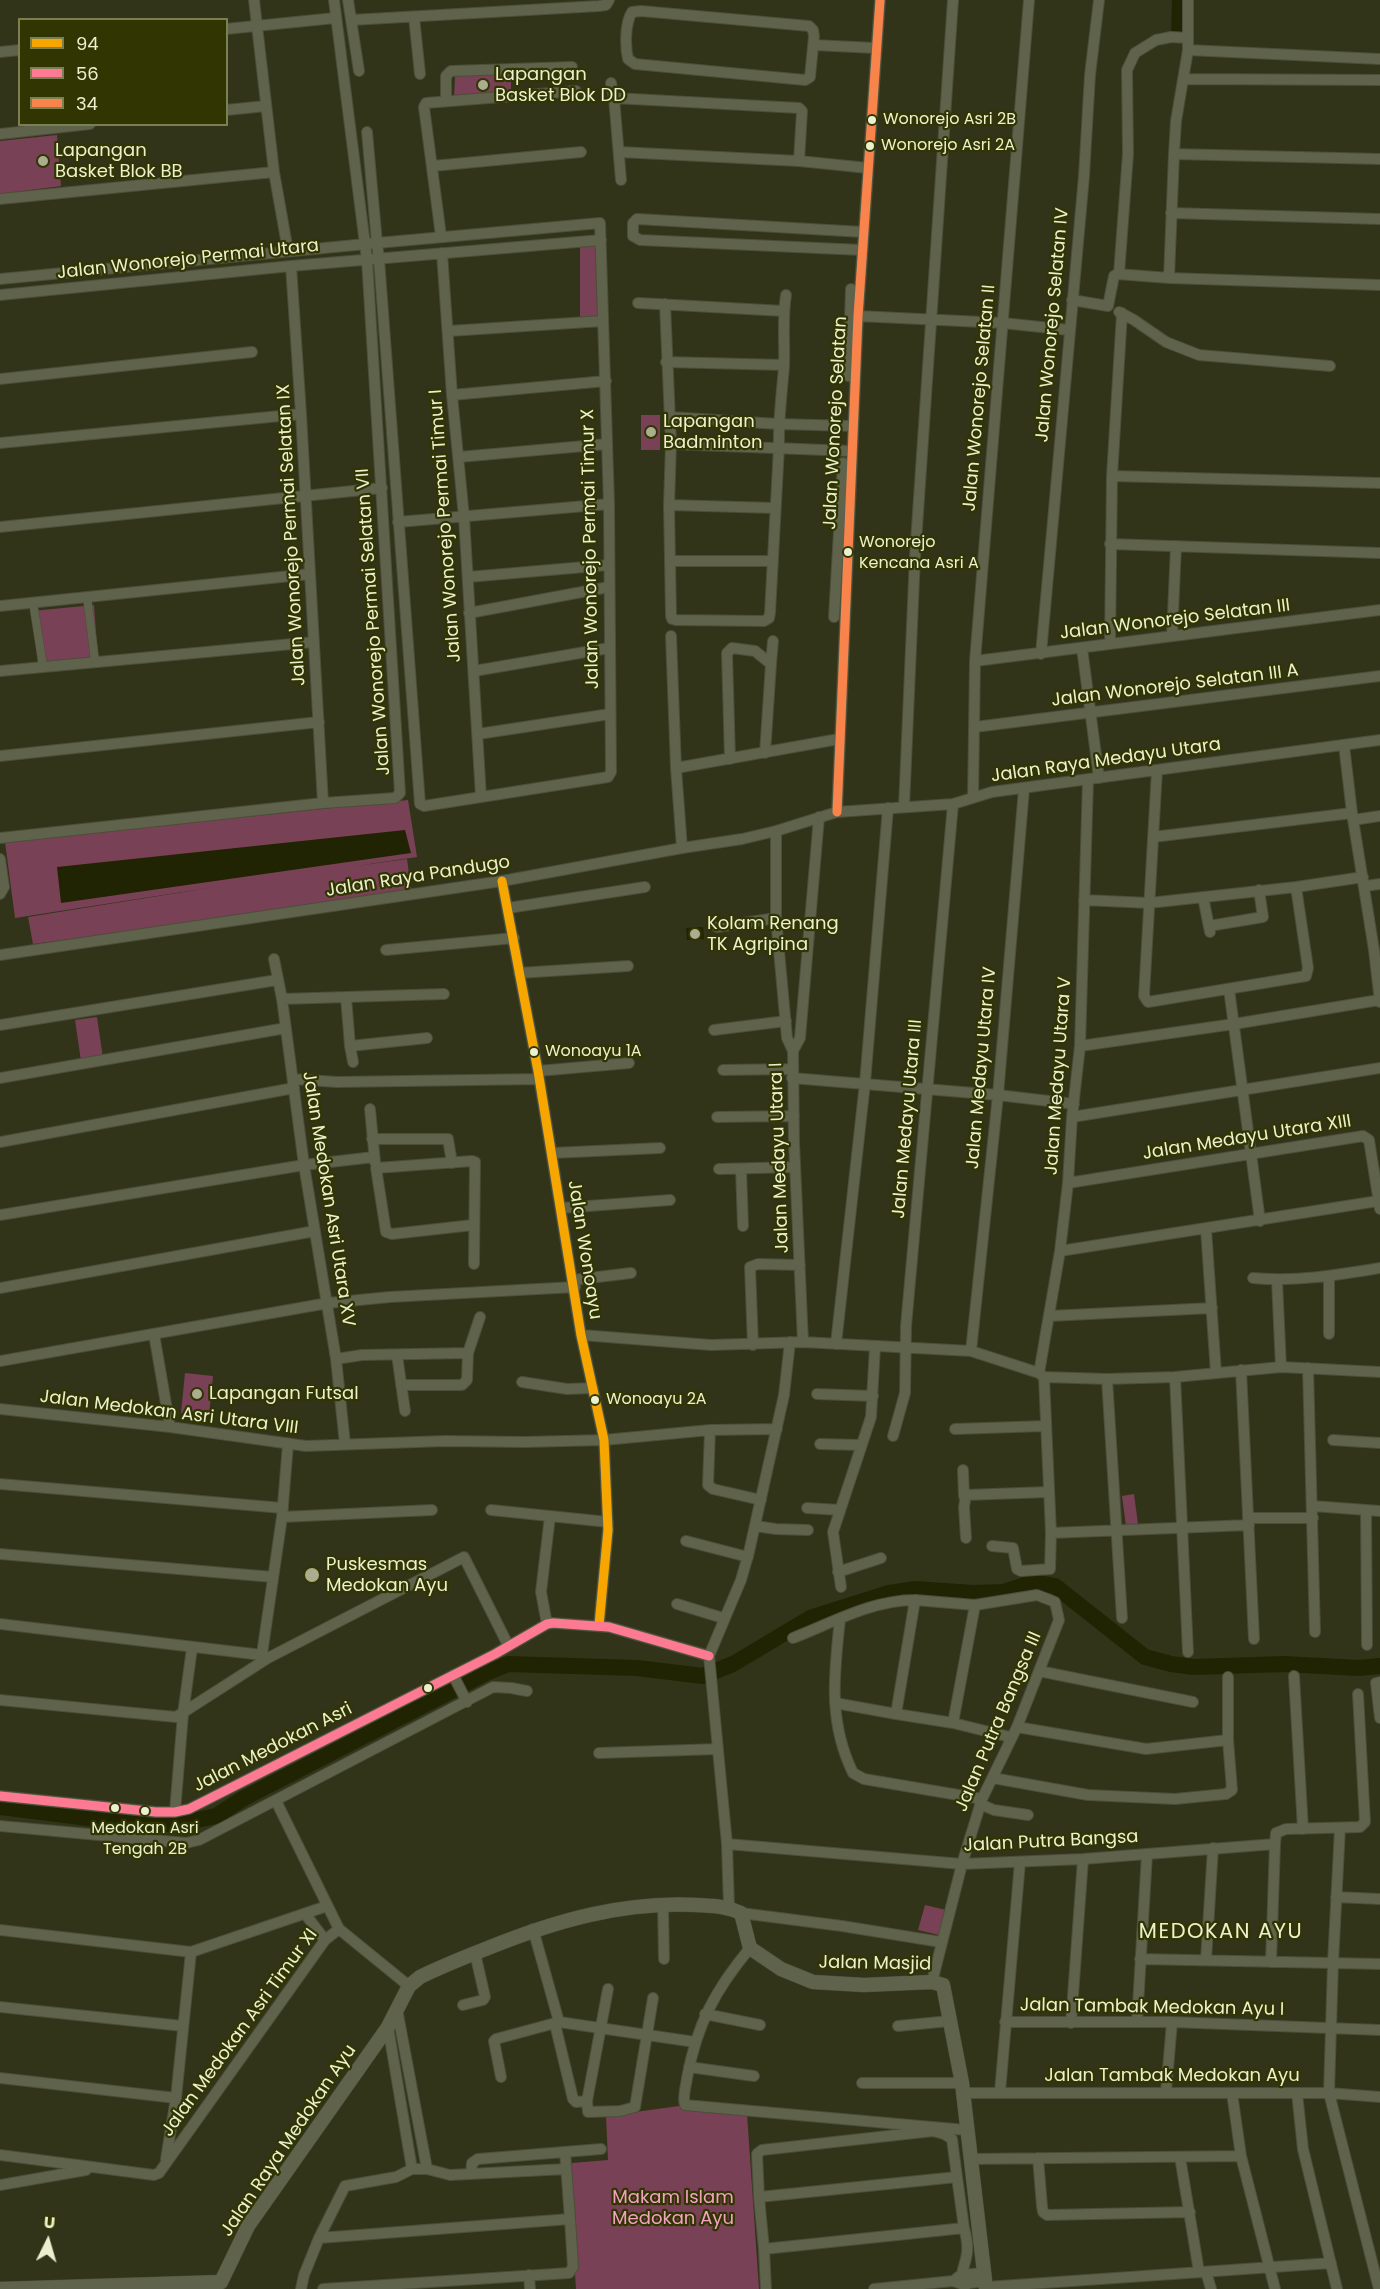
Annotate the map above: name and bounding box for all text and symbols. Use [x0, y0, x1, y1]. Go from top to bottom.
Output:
legend [18, 18, 228, 126]
text: 94 [76, 31, 99, 56]
text: 56 [76, 61, 99, 86]
place label: Lapangan Basket Blok DD [495, 64, 626, 106]
marker: Lapangan Basket Blok DD [476, 78, 490, 92]
text: 34 [76, 91, 98, 116]
place label: Wonorejo Asri 2B [883, 110, 1016, 130]
marker: Wonorejo Asri 2B [866, 114, 878, 126]
place label: Wonorejo Asri 2A [881, 136, 1015, 156]
place label: Lapangan Basket Blok BB [55, 140, 183, 182]
marker: Wonorejo Asri 2A [864, 140, 876, 152]
marker: Lapangan Basket Blok BB [36, 154, 50, 168]
street label: Jalan Wonorejo Selatan IV [1032, 207, 1074, 443]
street label: Jalan Wonorejo Permai Utara [56, 235, 320, 285]
street label: Jalan Wonorejo Selatan II [959, 284, 1001, 512]
street label: Jalan Wonorejo Selatan [820, 316, 852, 530]
street label: Jalan Wonorejo Permai Selatan IX [273, 383, 311, 687]
street label: Jalan Wonorejo Permai Timur I [426, 389, 466, 663]
street label: Jalan Wonorejo Permai Timur X [578, 409, 604, 689]
place label: Lapangan Badminton [663, 411, 762, 454]
marker: Lapangan Badminton [644, 425, 658, 439]
street label: Jalan Wonorejo Permai Selatan VII [352, 468, 396, 776]
place label: Wonorejo Kencana Asri A [859, 533, 979, 571]
marker: Wonorejo Kencana Asri A [842, 546, 854, 558]
street label: Jalan Wonorejo Selatan III [1059, 595, 1291, 645]
street label: Jalan Wonorejo Selatan III A [1050, 660, 1300, 712]
street label: Jalan Raya Medayu Utara [990, 734, 1222, 788]
street label: Jalan Raya Pandugo [324, 852, 512, 902]
place label: Kolam Renang TK Agripina [707, 913, 839, 956]
marker: Kolam Renang TK Agripina [688, 927, 702, 941]
street label: Jalan Medayu Utara IV [962, 966, 1002, 1170]
street label: Jalan Medayu Utara V [1041, 976, 1077, 1176]
street label: Jalan Medayu Utara III [889, 1018, 927, 1220]
place label: Wonoayu 1A [545, 1042, 642, 1062]
marker: Wonoayu 1A [528, 1046, 540, 1058]
street label: Jalan Medayu Utara I [766, 1062, 794, 1254]
street label: Jalan Medokan Asri Utara XV [297, 1070, 359, 1328]
street label: Jalan Medayu Utara XIII [1141, 1111, 1353, 1165]
street label: Jalan Wonoayu [562, 1179, 606, 1321]
place label: Lapangan Futsal [209, 1383, 359, 1405]
street label: Jalan Medokan Asri Utara VIII [39, 1386, 299, 1440]
marker: Lapangan Futsal [190, 1387, 204, 1401]
place label: Wonoayu 2A [606, 1390, 707, 1410]
marker: Wonoayu 2A [589, 1394, 601, 1406]
place label: Puskesmas Medokan Ayu [326, 1554, 448, 1596]
marker: Puskesmas Medokan Ayu [303, 1566, 321, 1584]
street label: Jalan Putra Bangsa III [951, 1629, 1047, 1815]
unlabelled marker [422, 1682, 434, 1694]
street label: Jalan Medokan Asri [190, 1699, 356, 1797]
unlabelled marker [109, 1802, 121, 1814]
marker: Medokan Asri Tengah 2B [139, 1805, 151, 1817]
place label: Medokan Asri Tengah 2B [91, 1819, 199, 1857]
street label: Jalan Putra Bangsa [963, 1827, 1139, 1857]
district label: MEDOKAN AYU [1139, 1920, 1303, 1946]
street label: Jalan Medokan Asri Timur XI [157, 1925, 323, 2141]
street label: Jalan Masjid [818, 1952, 932, 1976]
street label: Jalan Tambak Medokan Ayu I [1020, 1995, 1284, 2021]
street label: Jalan Raya Medokan Ayu [217, 2041, 361, 2241]
street label: Jalan Tambak Medokan Ayu [1044, 2065, 1300, 2087]
park label: Makam Islam Medokan Ayu [612, 2187, 734, 2230]
north arrow [18, 2211, 78, 2271]
text: U [43, 2211, 56, 2235]

